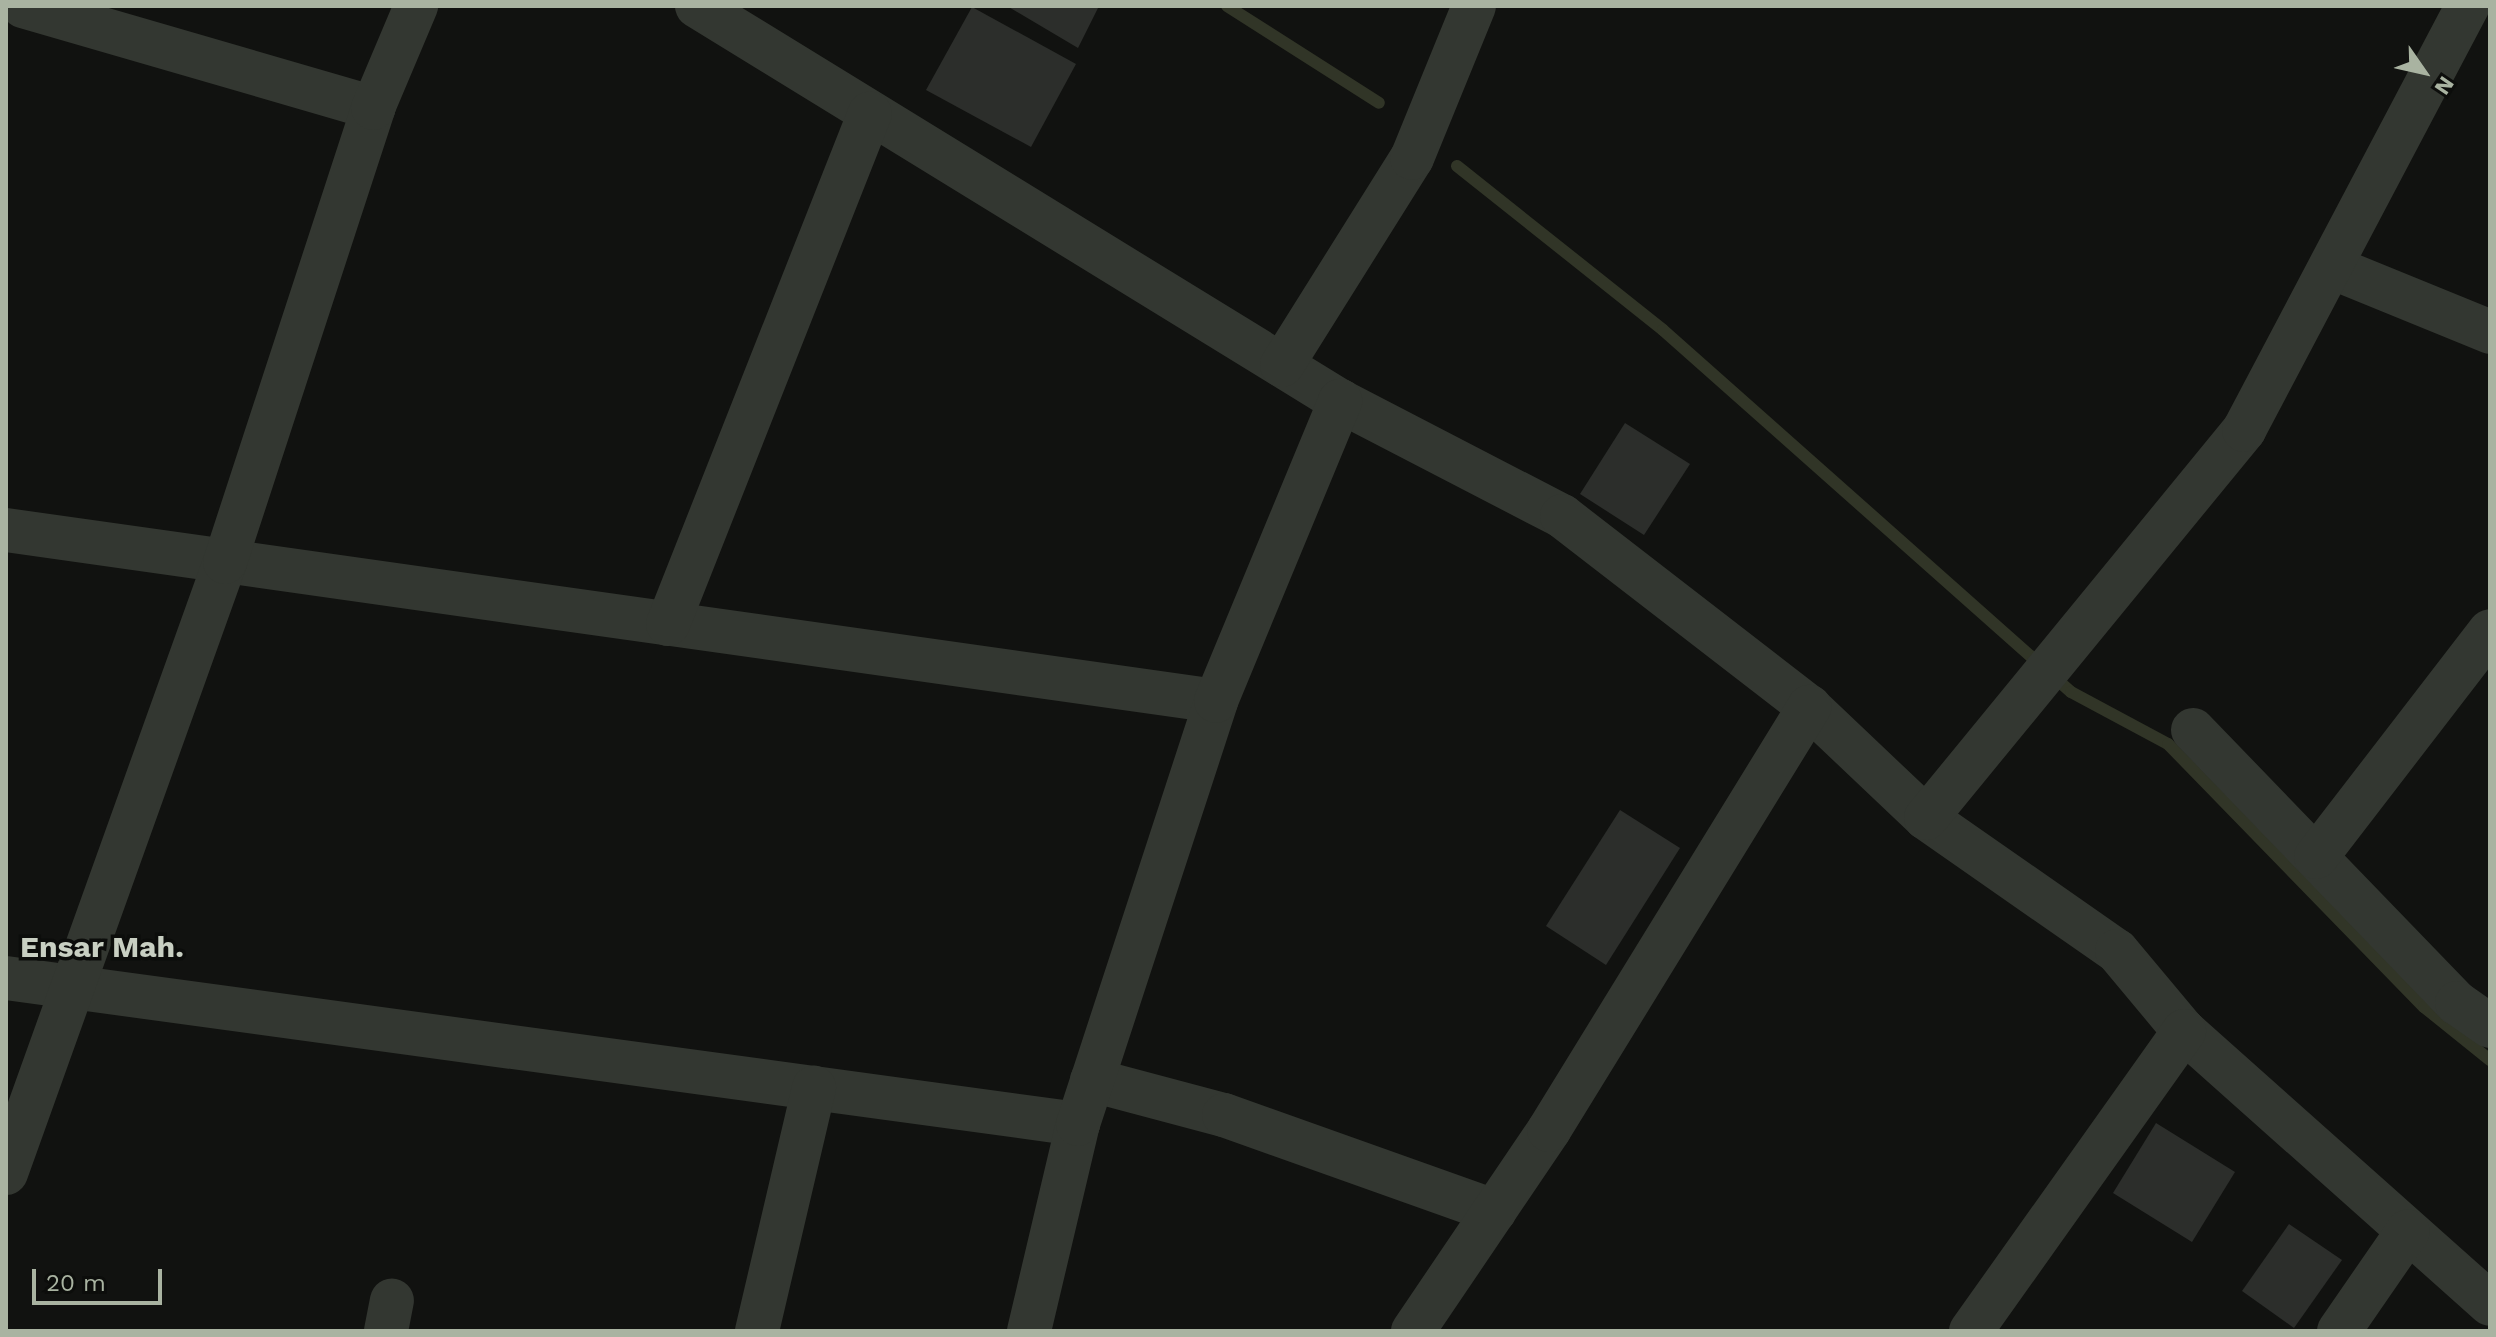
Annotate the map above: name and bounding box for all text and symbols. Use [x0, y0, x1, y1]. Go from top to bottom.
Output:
north arrow [2384, 32, 2464, 112]
text: N [2429, 72, 2459, 99]
district label: Ensar Mah. [20, 929, 184, 965]
scale bar [36, 1253, 166, 1303]
text: 20 m [46, 1269, 106, 1297]

